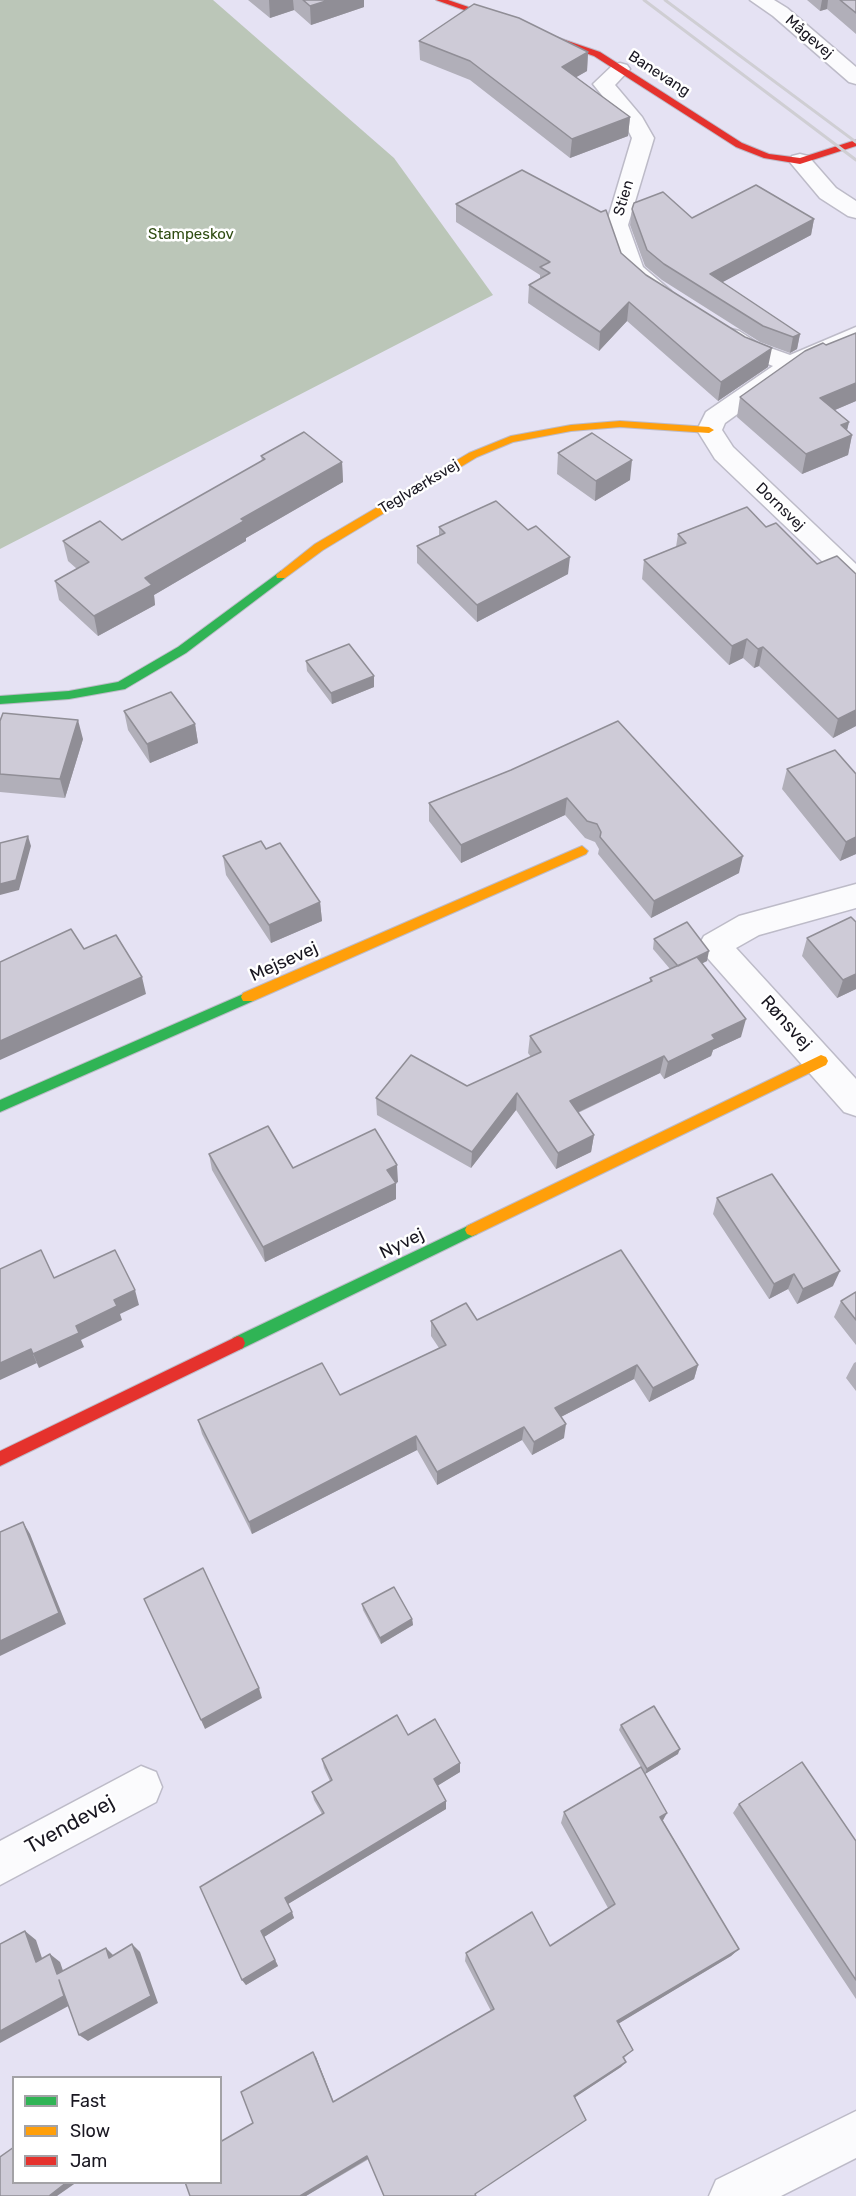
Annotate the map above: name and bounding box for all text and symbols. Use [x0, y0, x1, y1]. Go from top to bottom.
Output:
street label: Mågevej [781, 11, 837, 63]
street label: Banevang [625, 47, 693, 101]
street label: Stien [610, 178, 638, 218]
park label: Stampeskov [148, 226, 234, 244]
street label: Teglværksvej [376, 456, 462, 518]
street label: Dornsvej [752, 479, 808, 535]
street label: Mejsevej [247, 937, 321, 987]
street label: Rønsvej [756, 991, 816, 1055]
street label: Nyvej [376, 1224, 428, 1264]
street label: Tvendevej [21, 1790, 119, 1860]
legend [12, 2076, 222, 2184]
text: Fast [70, 2090, 106, 2112]
text: Slow [70, 2120, 110, 2142]
text: Jam [70, 2150, 107, 2172]

